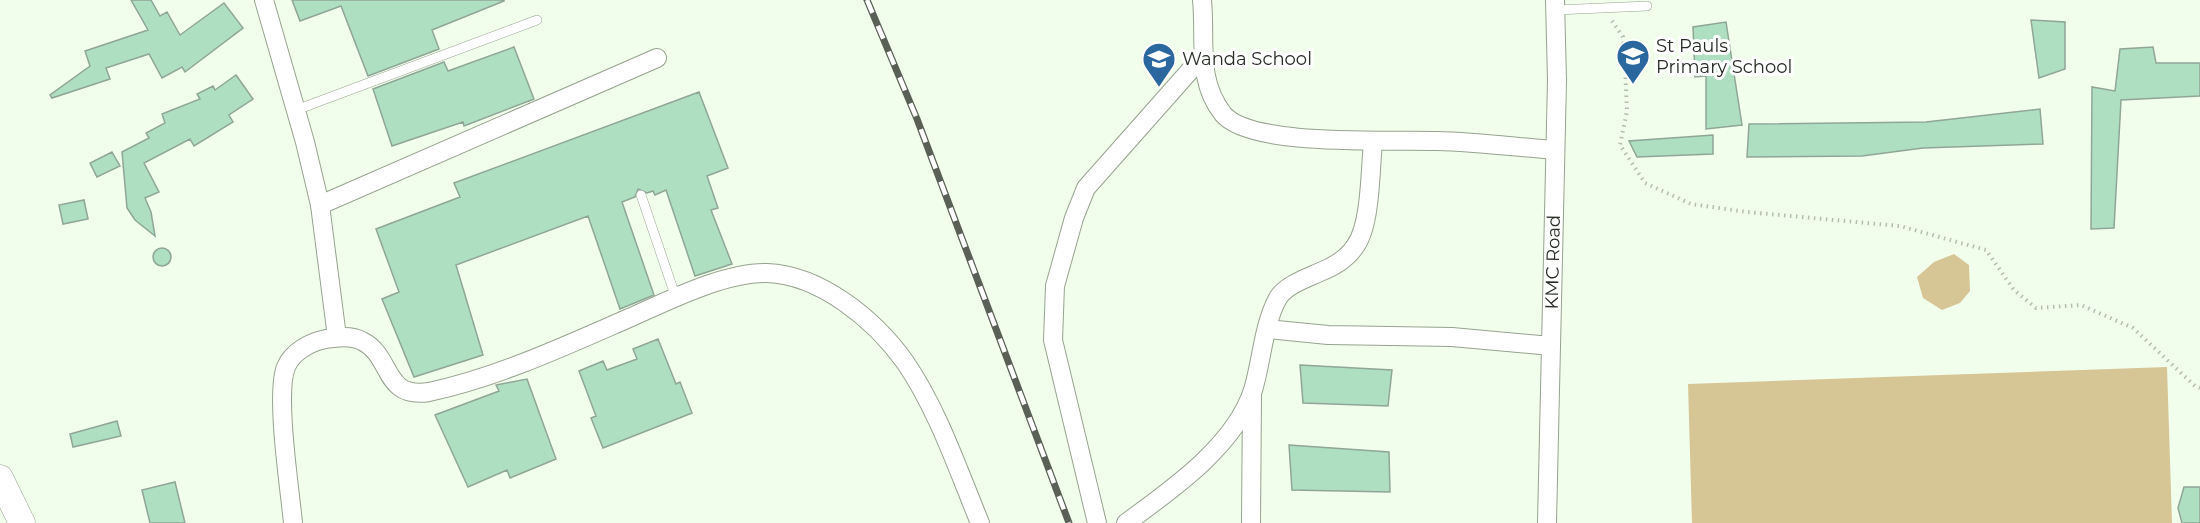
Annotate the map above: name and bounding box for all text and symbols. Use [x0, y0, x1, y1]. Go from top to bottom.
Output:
place label: St Pauls Primary School [1656, 35, 1792, 78]
school or university icon: St Pauls Primary School [1615, 38, 1651, 85]
school or university icon: Wanda School [1141, 41, 1177, 88]
place label: Wanda School [1182, 48, 1312, 70]
street label: KMC Road [1541, 215, 1565, 310]

